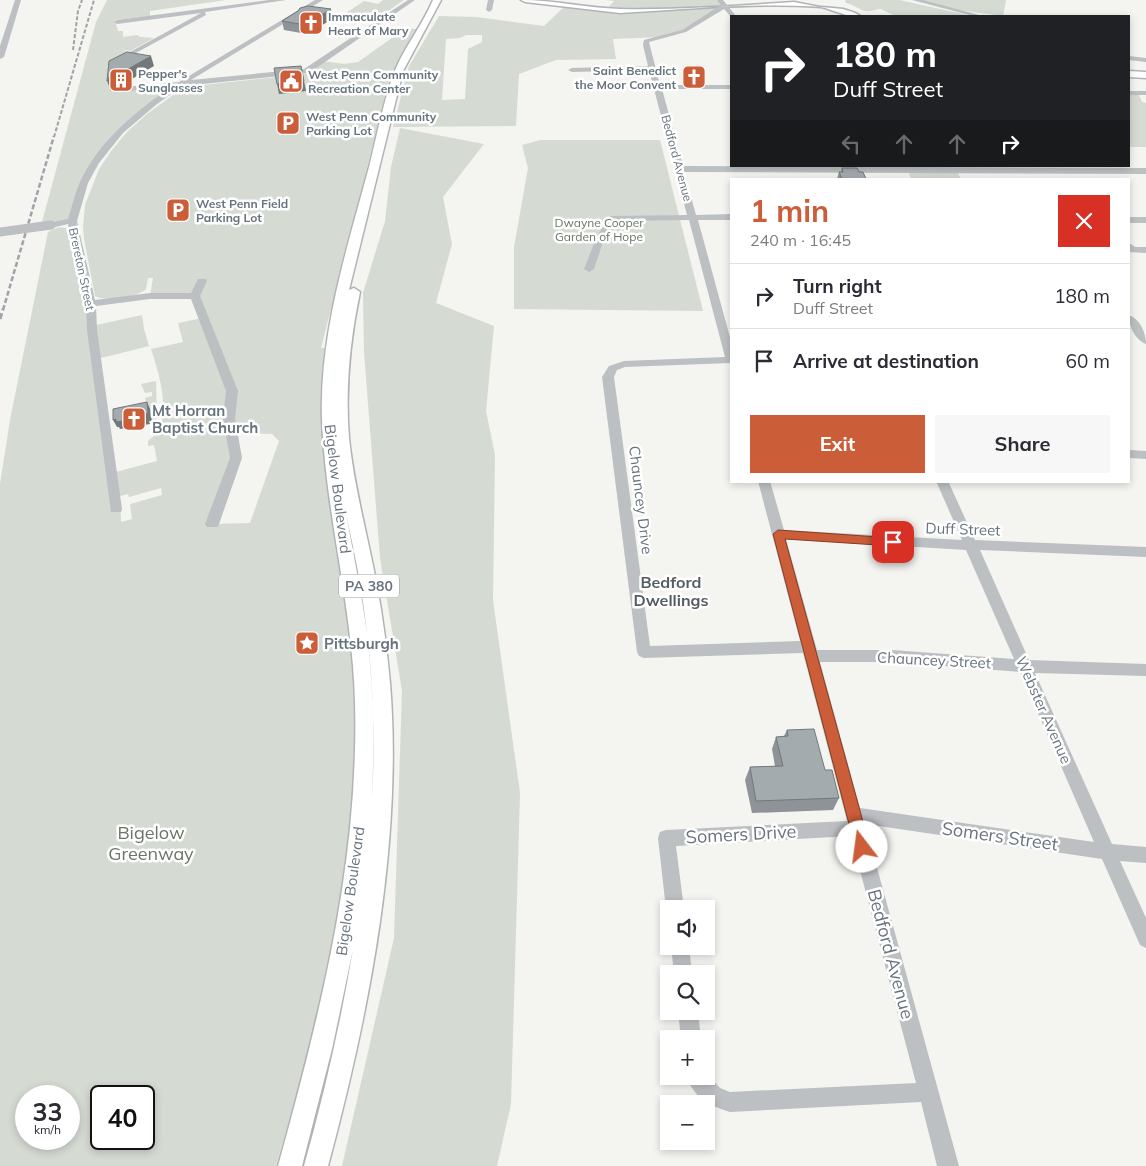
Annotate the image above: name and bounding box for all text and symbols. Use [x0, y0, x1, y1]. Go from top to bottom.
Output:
place label: Immaculate Heart of Mary [328, 9, 409, 38]
church icon: Immaculate Heart of Mary [298, 10, 324, 36]
text: 180 m [833, 32, 937, 76]
icon: right [750, 35, 815, 100]
place label: Saint Benedict the Moor Convent [575, 63, 676, 92]
church icon: Saint Benedict the Moor Convent [681, 64, 707, 90]
place label: Pepper's Sunglasses [138, 66, 203, 95]
building icon: Pepper's Sunglasses [108, 67, 134, 93]
place label: West Penn Community Recreation Center [308, 67, 439, 96]
public building icon: West Penn Community Recreation Center [278, 68, 304, 94]
text: Duff Street [833, 75, 943, 103]
place label: West Penn Community Parking Lot [306, 109, 437, 138]
parking icon: West Penn Community Parking Lot [275, 110, 301, 136]
street label: Bedford Avenue [658, 113, 696, 203]
icon: left [837, 130, 865, 158]
icon: ahead [890, 130, 918, 158]
icon: ahead [943, 130, 971, 158]
icon: right [996, 130, 1024, 158]
text: 1 min [750, 192, 829, 230]
button: close [1058, 195, 1110, 247]
place label: West Penn Field Parking Lot [196, 196, 288, 225]
parking icon: West Penn Field Parking Lot [165, 197, 191, 223]
park label: Dwayne Cooper Garden of Hope [554, 215, 644, 244]
street label: Brereton Street [66, 226, 98, 312]
text: 240 m · 16:45 [750, 230, 851, 250]
text: Turn right [793, 274, 882, 298]
icon: right [750, 282, 778, 310]
text: 180 m [1054, 284, 1110, 308]
text: Duff Street [793, 298, 873, 318]
icon: arrive [750, 347, 778, 375]
text: Arrive at destination [793, 349, 979, 373]
text: 60 m [1066, 349, 1110, 373]
place label: Mt Horran Baptist Church [152, 401, 258, 437]
church icon: Mt Horran Baptist Church [121, 406, 147, 432]
button: Exit [750, 415, 925, 473]
button: Share [935, 415, 1110, 473]
street label: Bigelow Boulevard [321, 423, 355, 555]
street label: Chauncey Drive [625, 445, 657, 555]
street label: Duff Street [925, 518, 1001, 540]
pin [872, 521, 914, 563]
icon: arrive [879, 528, 907, 556]
district label: Bedford Dwellings [633, 572, 709, 610]
road number: PA 380 [339, 574, 399, 598]
place icon: Pittsburgh [294, 630, 320, 656]
place label: Pittsburgh [324, 634, 399, 653]
street label: Chauncey Street [876, 648, 992, 672]
street label: Webster Avenue [1012, 653, 1076, 767]
street label: Somers Street [940, 816, 1060, 856]
street label: Somers Drive [685, 820, 797, 848]
position arrow [835, 820, 887, 872]
park label: Bigelow Greenway [108, 821, 194, 865]
street label: Bigelow Boulevard [332, 825, 368, 957]
street label: Bedford Avenue [863, 887, 919, 1021]
map controls [660, 900, 715, 1150]
button: sound [660, 900, 715, 955]
button: search [660, 965, 715, 1020]
button: + [660, 1030, 715, 1085]
speed limit sign: 40 [90, 1085, 155, 1150]
button: − [660, 1095, 715, 1150]
text: 33 [32, 1096, 63, 1127]
text: km/h [34, 1122, 61, 1137]

